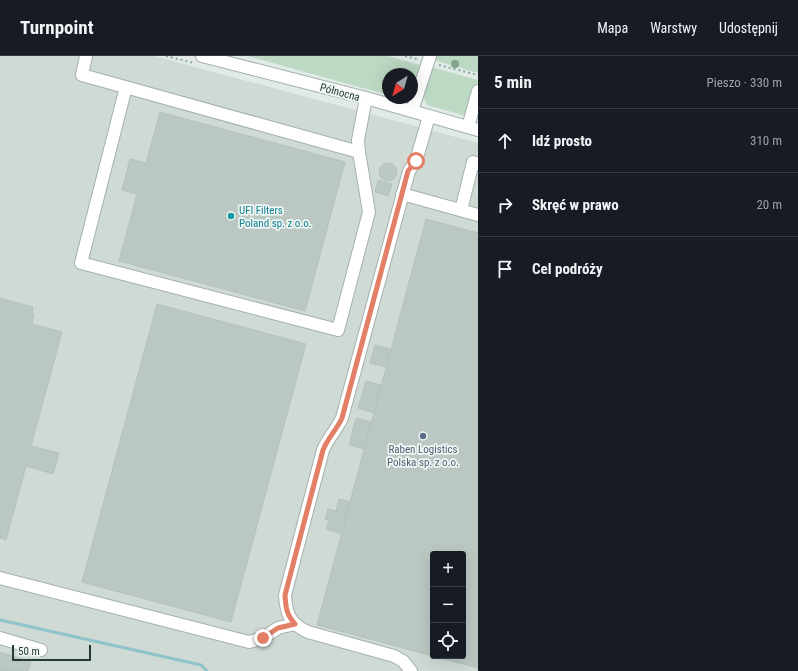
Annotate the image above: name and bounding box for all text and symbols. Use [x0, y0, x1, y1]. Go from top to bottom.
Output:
text: Turnpoint [20, 16, 94, 39]
text: Mapa [597, 20, 628, 36]
text: Warstwy [650, 20, 697, 36]
text: Udostępnij [719, 20, 778, 36]
north arrow [382, 68, 418, 104]
text: 5 min [494, 72, 532, 92]
text: Pieszo · 330 m [707, 75, 782, 90]
street label: Północna [318, 81, 361, 104]
icon: ahead [494, 130, 516, 152]
text: Idź prosto [532, 132, 592, 150]
text: 310 m [750, 133, 782, 148]
route start [407, 152, 425, 170]
icon: right [494, 194, 516, 216]
text: Skręć w prawo [532, 196, 619, 214]
text: 20 m [756, 197, 782, 212]
place label: UFI Filters Poland sp. z o.o. [239, 204, 312, 230]
marker: UFI Filters Poland sp. z o.o. [226, 211, 236, 221]
icon: arrive [494, 258, 516, 280]
text: Cel podróży [532, 260, 603, 278]
marker: Raben Logistics Polska sp. z o.o. [418, 431, 428, 441]
place label: Raben Logistics Polska sp. z o.o. [387, 443, 459, 469]
map controls [430, 551, 466, 659]
button: + [430, 551, 466, 587]
button: − [430, 587, 466, 623]
button: locate [430, 623, 466, 659]
route end [254, 629, 272, 647]
scale bar [12, 643, 91, 662]
text: 50 m [18, 645, 40, 658]

